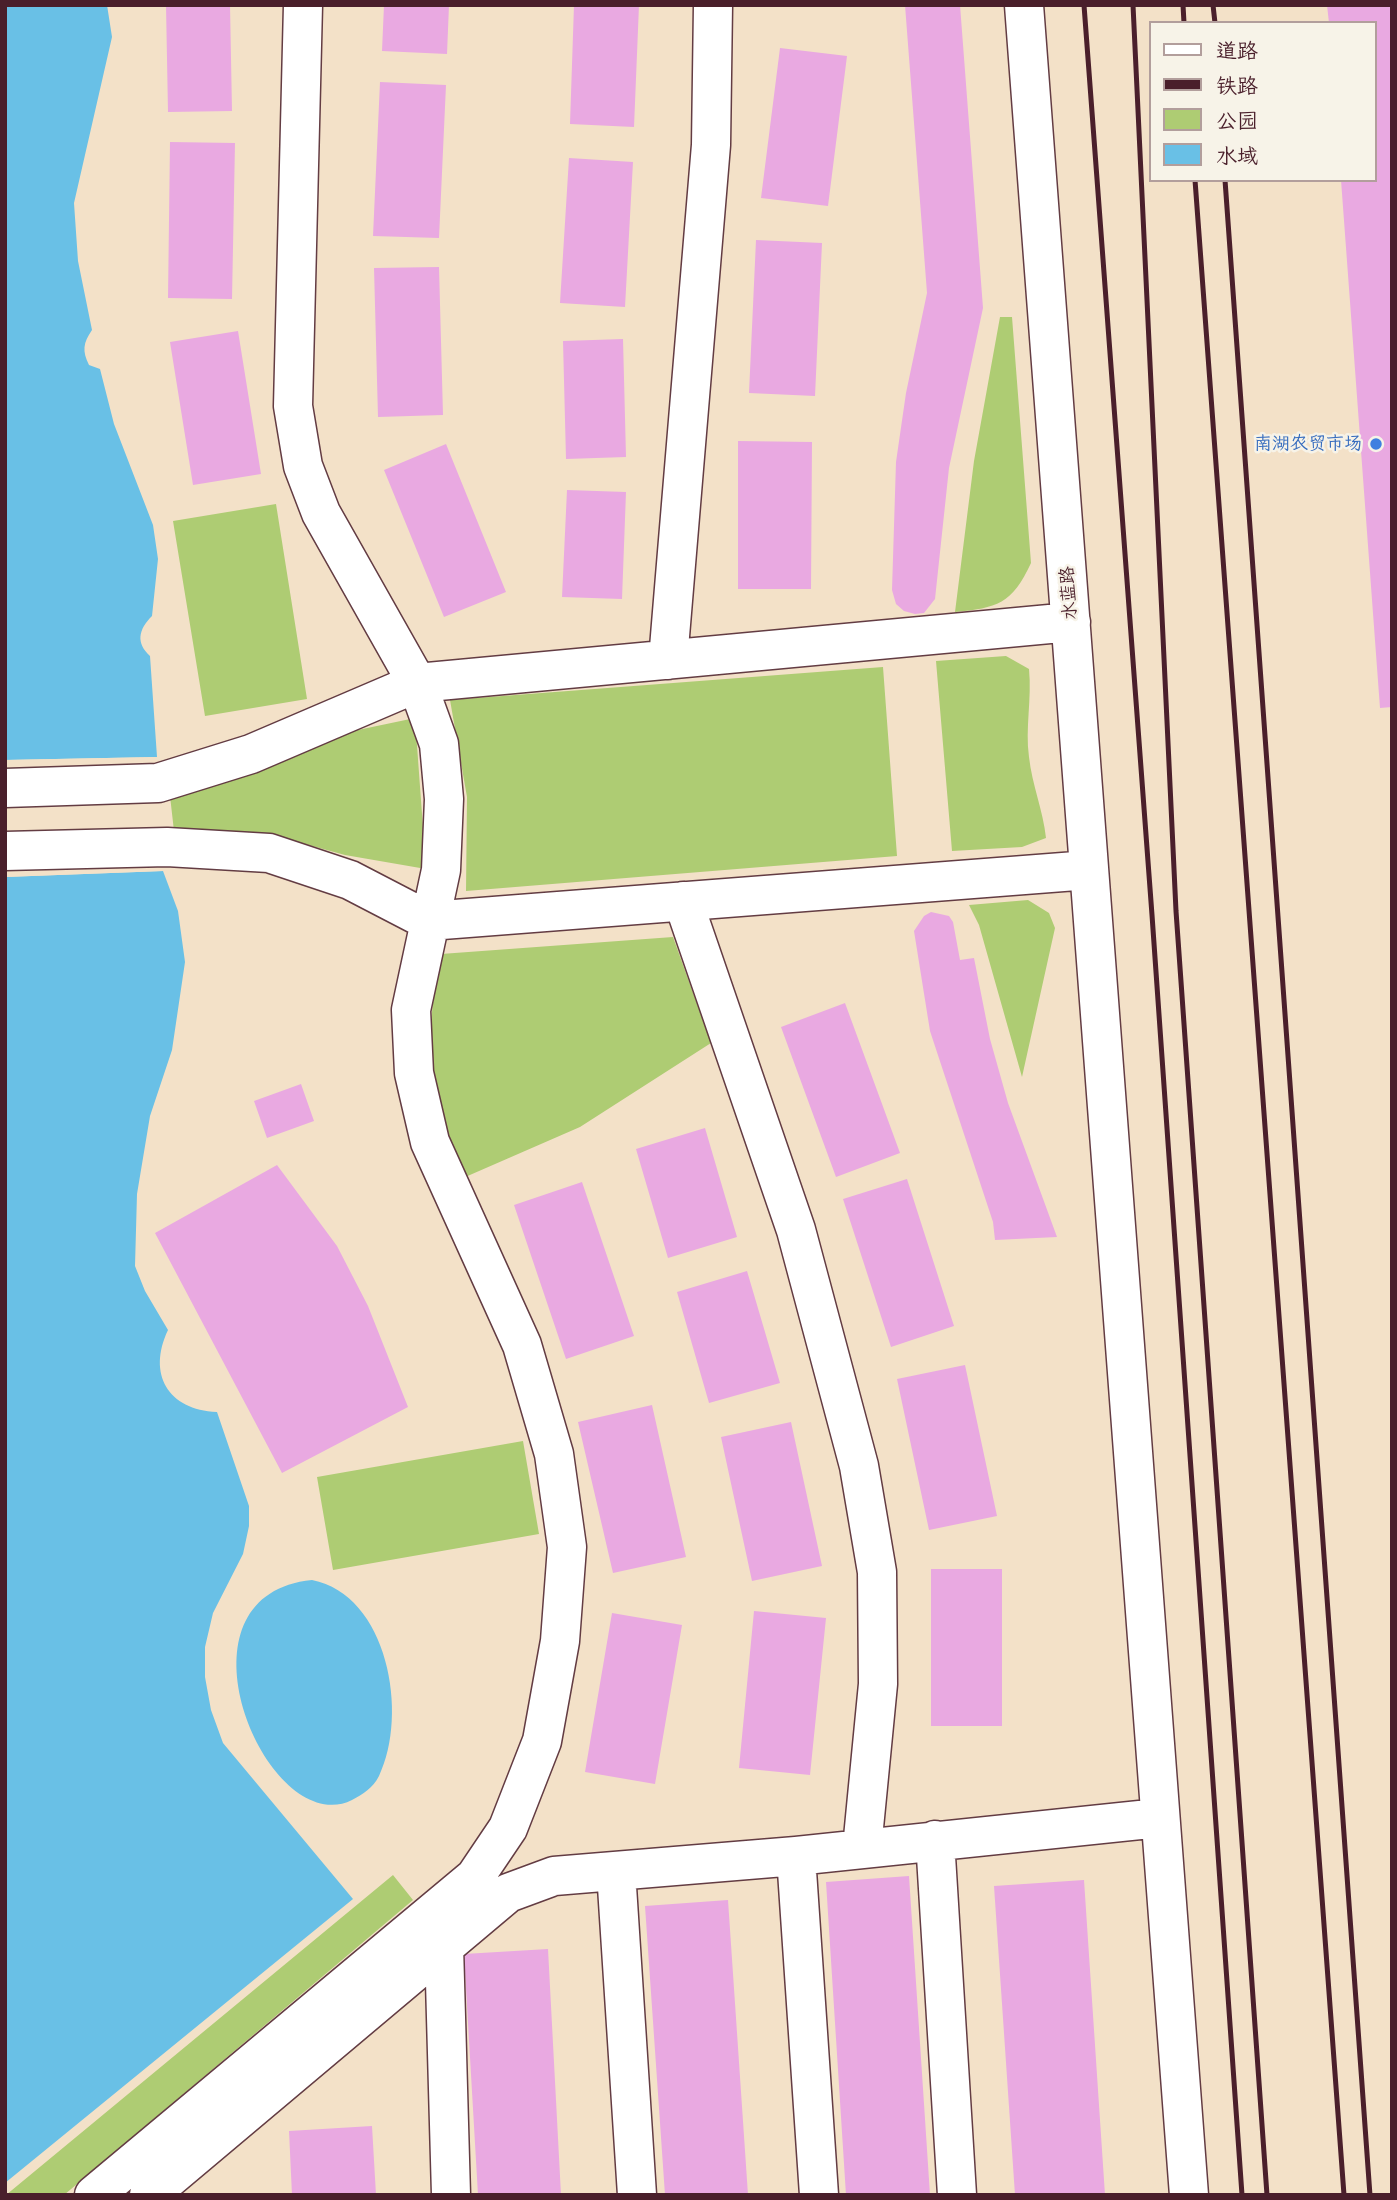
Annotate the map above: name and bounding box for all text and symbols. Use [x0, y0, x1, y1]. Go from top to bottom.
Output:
legend [1148, 21, 1376, 182]
text: 道路 [1216, 37, 1258, 64]
text: 铁路 [1216, 72, 1258, 99]
text: 公园 [1216, 107, 1258, 134]
text: 水域 [1216, 142, 1258, 169]
place label: 南湖农贸市场 [1254, 433, 1362, 455]
marker: 南湖农贸市场 [1368, 436, 1384, 452]
street label: 水蓝路 [1056, 565, 1082, 621]

